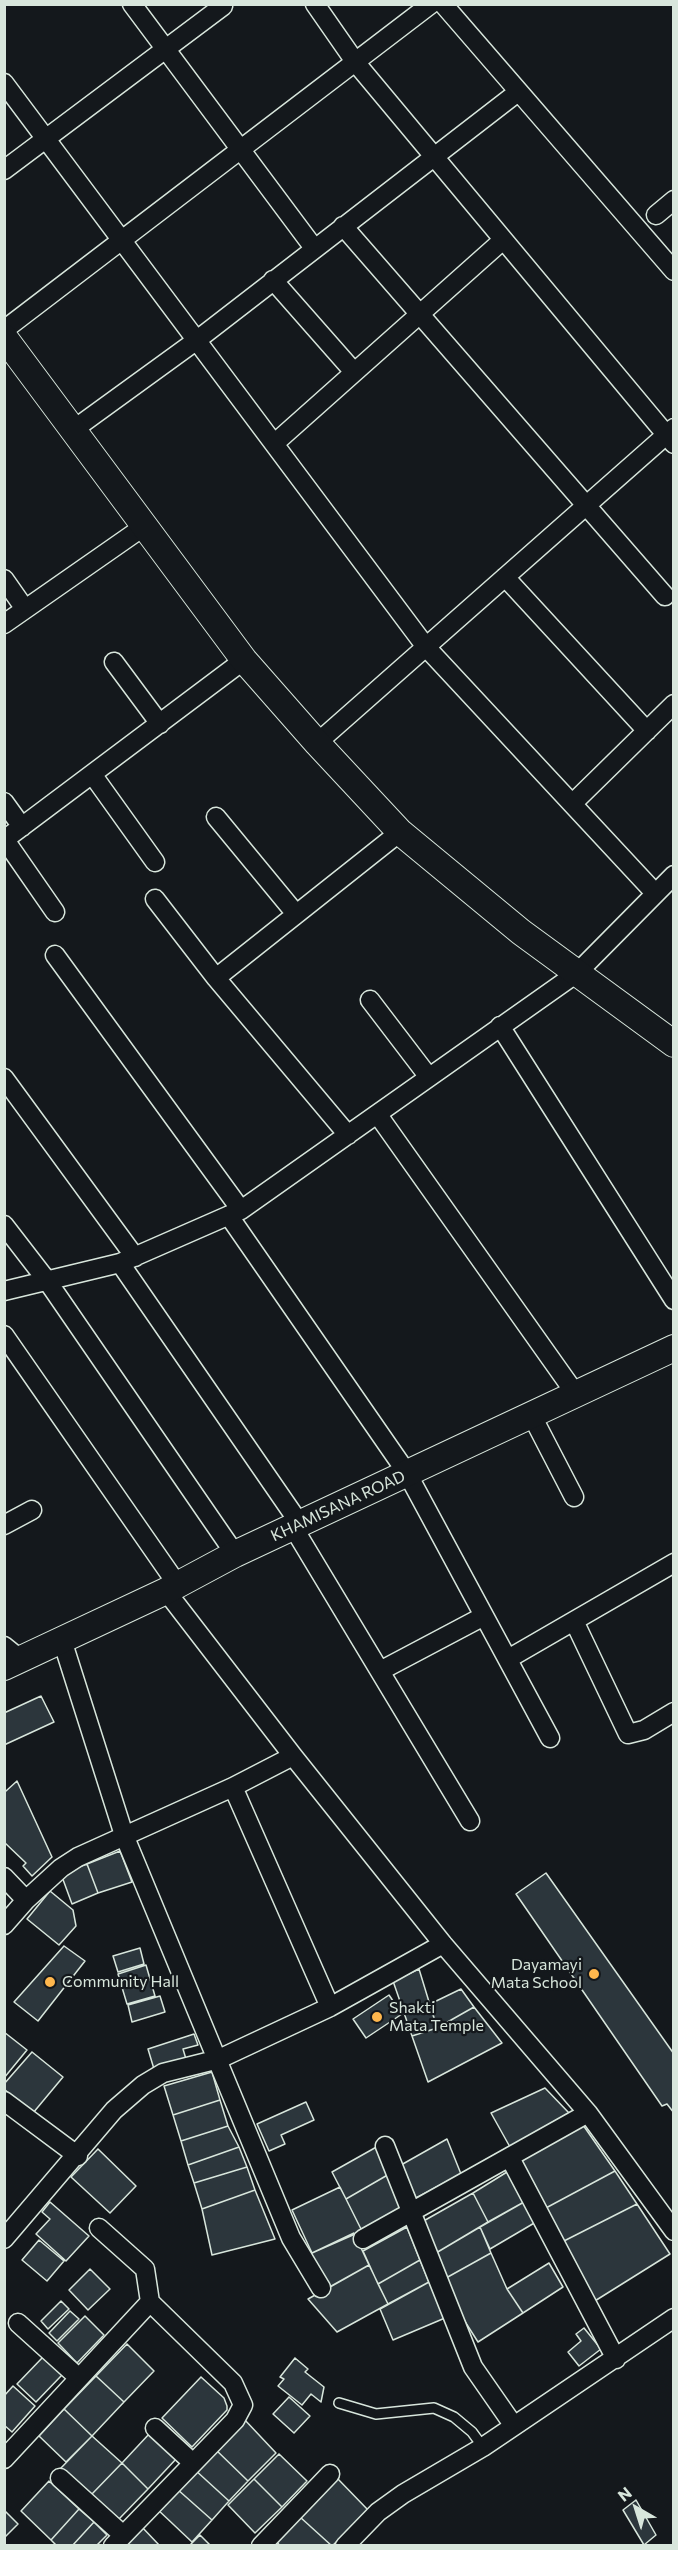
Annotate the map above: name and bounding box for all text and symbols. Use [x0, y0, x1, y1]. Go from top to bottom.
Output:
street label: KHAMISANA ROAD [268, 1466, 408, 1546]
place label: Dayamayi Mata School [491, 1955, 582, 1993]
marker: Dayamayi Mata School [587, 1967, 601, 1981]
place label: Community Hall [62, 1972, 179, 1992]
marker: Community Hall [43, 1975, 57, 1989]
place label: Shakti Mata Temple [389, 1998, 484, 2036]
marker: Shakti Mata Temple [370, 2010, 384, 2024]
north arrow [606, 2478, 666, 2538]
text: N [614, 2482, 635, 2505]

